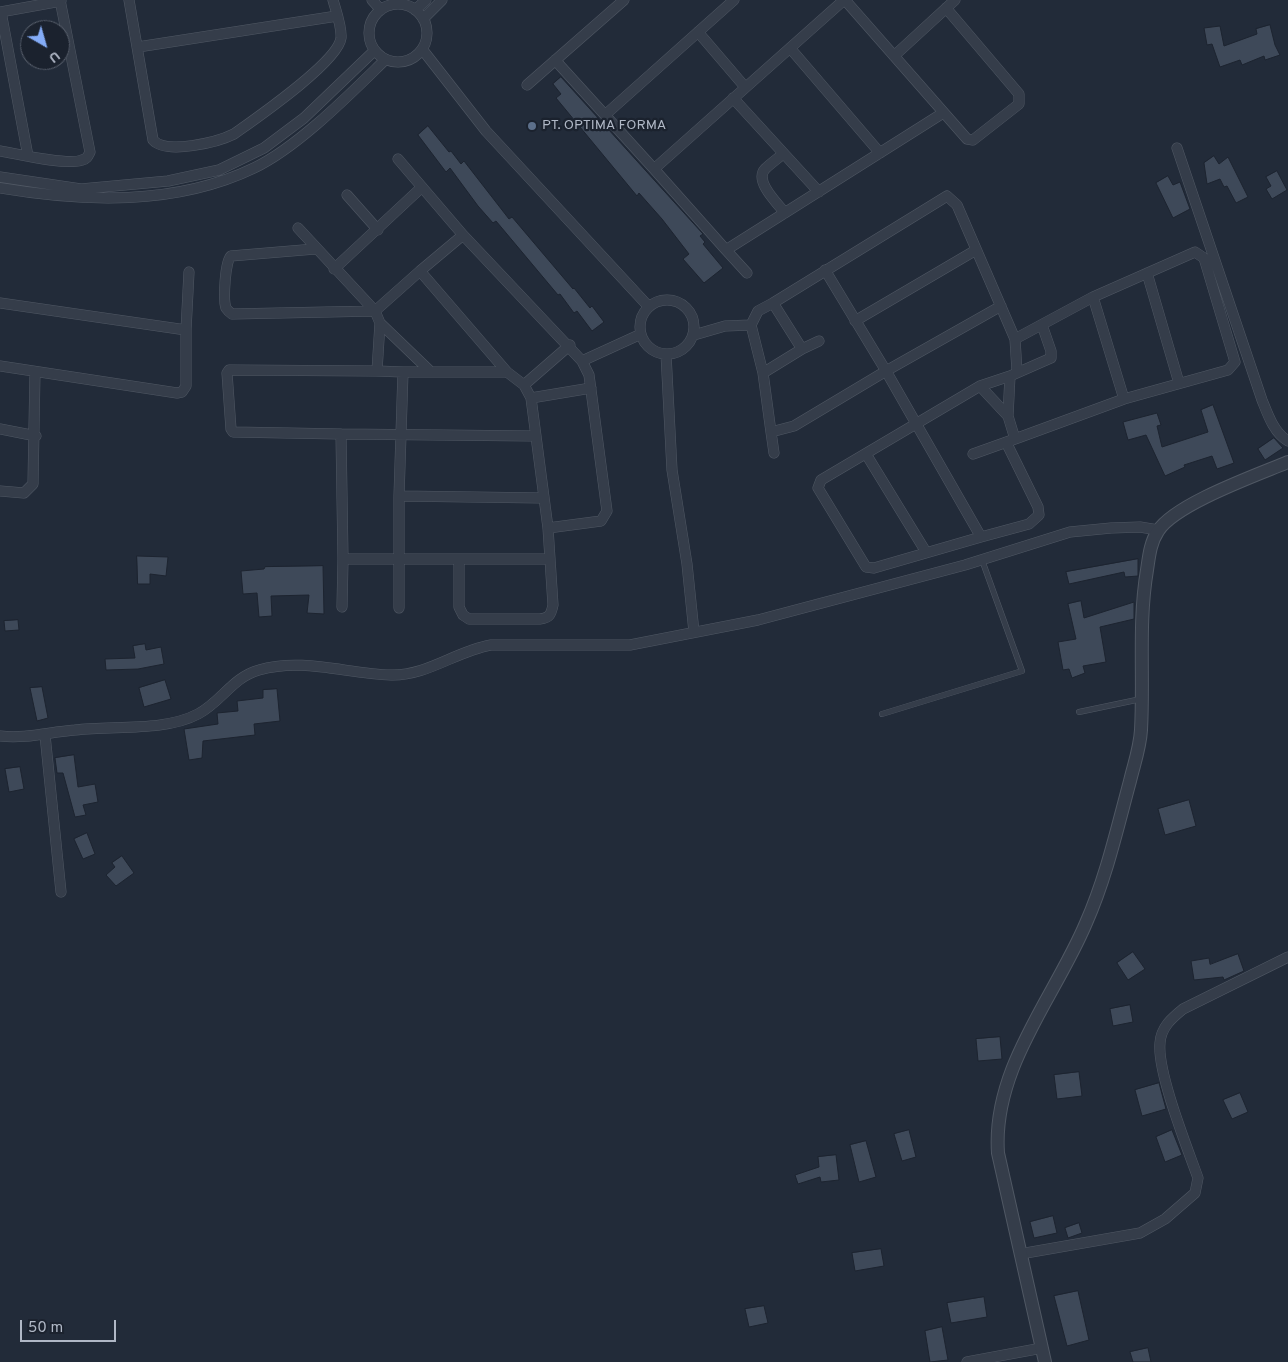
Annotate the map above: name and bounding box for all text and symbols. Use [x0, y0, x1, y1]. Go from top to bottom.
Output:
north arrow [20, 20, 70, 70]
text: U [45, 47, 63, 66]
place label: PT. OPTIMA FORMA [542, 118, 666, 134]
marker: PT. OPTIMA FORMA [526, 120, 538, 132]
scale bar [22, 1310, 119, 1342]
text: 50 m [28, 1319, 63, 1338]

